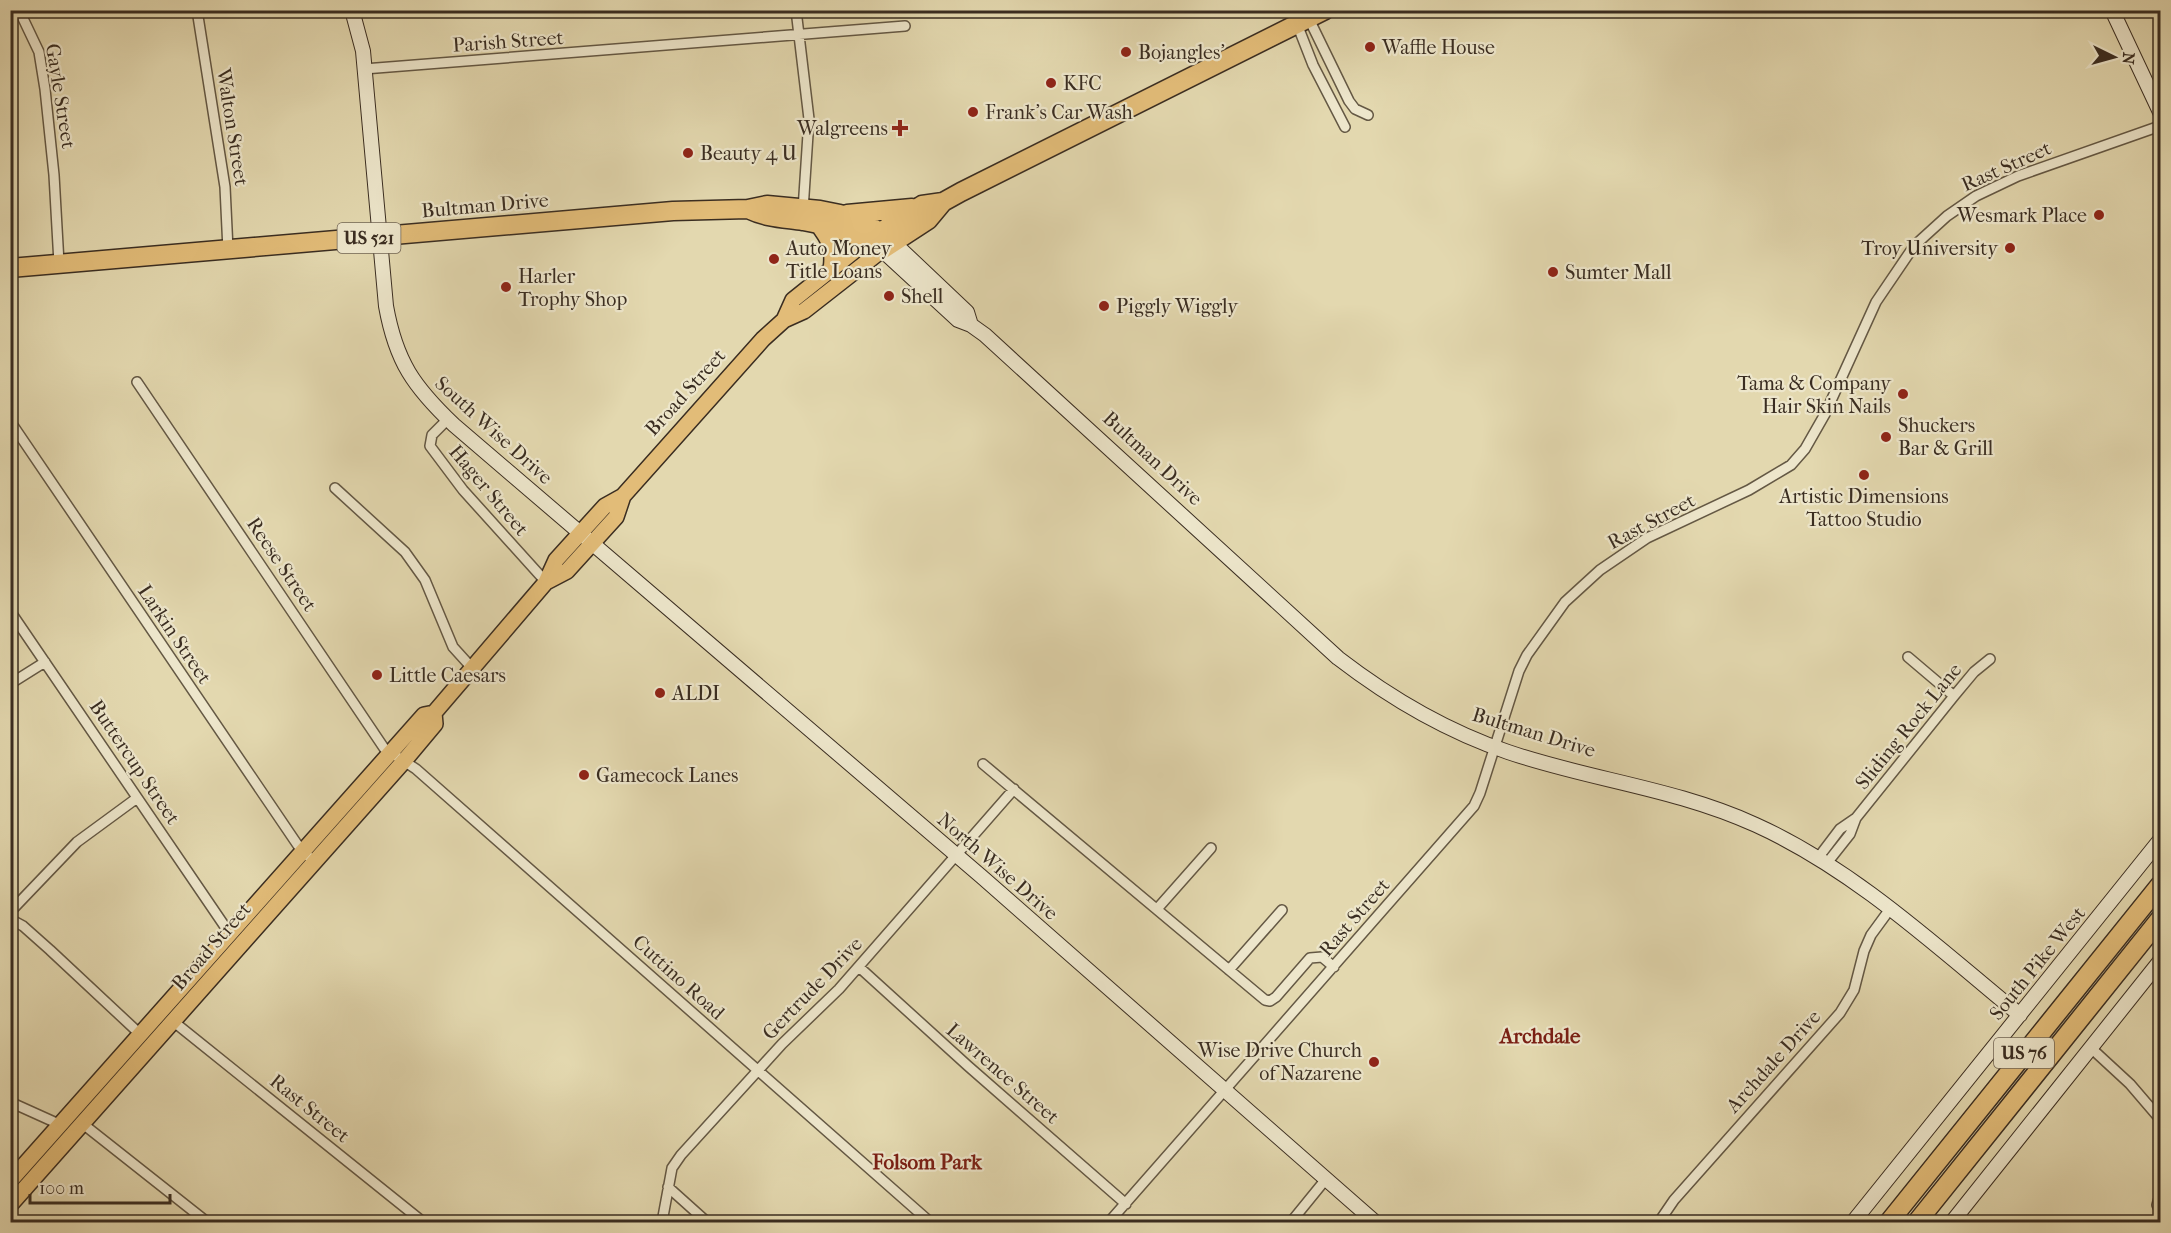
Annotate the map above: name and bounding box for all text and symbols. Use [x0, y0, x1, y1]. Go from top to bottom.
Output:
street label: Parish Street [452, 26, 564, 57]
north arrow [2084, 27, 2144, 87]
place label: Waffle House [1381, 36, 1495, 59]
marker: Waffle House [1363, 40, 1377, 54]
place label: Bojangles' [1138, 41, 1225, 64]
street label: Gayle Street [41, 42, 80, 150]
marker: Bojangles' [1119, 45, 1133, 59]
text: N [2118, 51, 2138, 66]
street label: Walton Street [212, 66, 253, 188]
place label: KFC [1063, 72, 1102, 95]
marker: KFC [1044, 76, 1058, 90]
place label: Frank's Car Wash [985, 101, 1134, 124]
marker: Frank's Car Wash [966, 105, 980, 119]
place label: Walgreens [796, 117, 888, 140]
marker: Walgreens [893, 121, 907, 135]
street label: Rast Street [1958, 136, 2055, 196]
place label: Beauty 4 U [700, 142, 797, 165]
marker: Beauty 4 U [681, 146, 695, 160]
street label: Bultman Drive [421, 188, 550, 223]
place label: Wesmark Place [1956, 204, 2087, 227]
marker: Wesmark Place [2092, 208, 2106, 222]
road number: US 521 [338, 223, 400, 253]
place label: Auto Money Title Loans [785, 237, 893, 283]
place label: Troy University [1861, 237, 1999, 260]
marker: Troy University [2003, 241, 2017, 255]
marker: Auto Money Title Loans [767, 252, 781, 266]
place label: Sumter Mall [1565, 261, 1672, 284]
place label: Harler Trophy Shop [518, 265, 627, 311]
marker: Sumter Mall [1546, 265, 1560, 279]
marker: Harler Trophy Shop [499, 280, 513, 294]
place label: Shell [901, 285, 944, 308]
marker: Shell [882, 289, 896, 303]
place label: Piggly Wiggly [1116, 295, 1239, 318]
marker: Piggly Wiggly [1097, 299, 1111, 313]
street label: Broad Street [640, 344, 730, 440]
street label: South Wise Drive [430, 372, 557, 489]
place label: Tama & Company Hair Skin Nails [1737, 372, 1892, 418]
marker: Tama & Company Hair Skin Nails [1896, 387, 1910, 401]
street label: Bultman Drive [1098, 406, 1207, 510]
place label: Shuckers Bar & Grill [1898, 414, 1994, 460]
marker: Shuckers Bar & Grill [1879, 430, 1893, 444]
street label: Hager Street [444, 440, 533, 540]
marker: Artistic Dimensions Tattoo Studio [1857, 468, 1871, 482]
place label: Artistic Dimensions Tattoo Studio [1778, 485, 1949, 531]
street label: Rast Street [1604, 489, 1699, 554]
street label: Reese Street [242, 513, 321, 616]
street label: Larkin Street [133, 580, 216, 688]
street label: Sliding Rock Lane [1851, 659, 1966, 794]
place label: Little Caesars [389, 664, 506, 687]
marker: Little Caesars [370, 668, 384, 682]
place label: ALDI [671, 682, 720, 705]
marker: ALDI [653, 686, 667, 700]
street label: Buttercup Street [85, 696, 185, 829]
street label: Bultman Drive [1470, 703, 1598, 762]
place label: Gamecock Lanes [596, 764, 738, 787]
marker: Gamecock Lanes [577, 768, 591, 782]
street label: North Wise Drive [933, 808, 1063, 925]
street label: Rast Street [1314, 874, 1394, 961]
street label: Broad Street [167, 898, 256, 995]
street label: South Pike West [1985, 902, 2090, 1025]
street label: Cuttino Road [628, 930, 730, 1025]
street label: Gertrude Drive [758, 932, 867, 1044]
street label: Archdale Drive [1721, 1005, 1825, 1118]
street label: Lawrence Street [942, 1018, 1064, 1128]
district label: Archdale [1498, 1024, 1581, 1048]
road number: US 76 [1994, 1038, 2054, 1068]
place label: Wise Drive Church of Nazarene [1197, 1039, 1363, 1085]
marker: Wise Drive Church of Nazarene [1367, 1055, 1381, 1069]
street label: Rast Street [265, 1069, 354, 1147]
district label: Folsom Park [871, 1150, 983, 1174]
scale bar [30, 1167, 170, 1205]
text: 100 m [39, 1178, 84, 1199]

